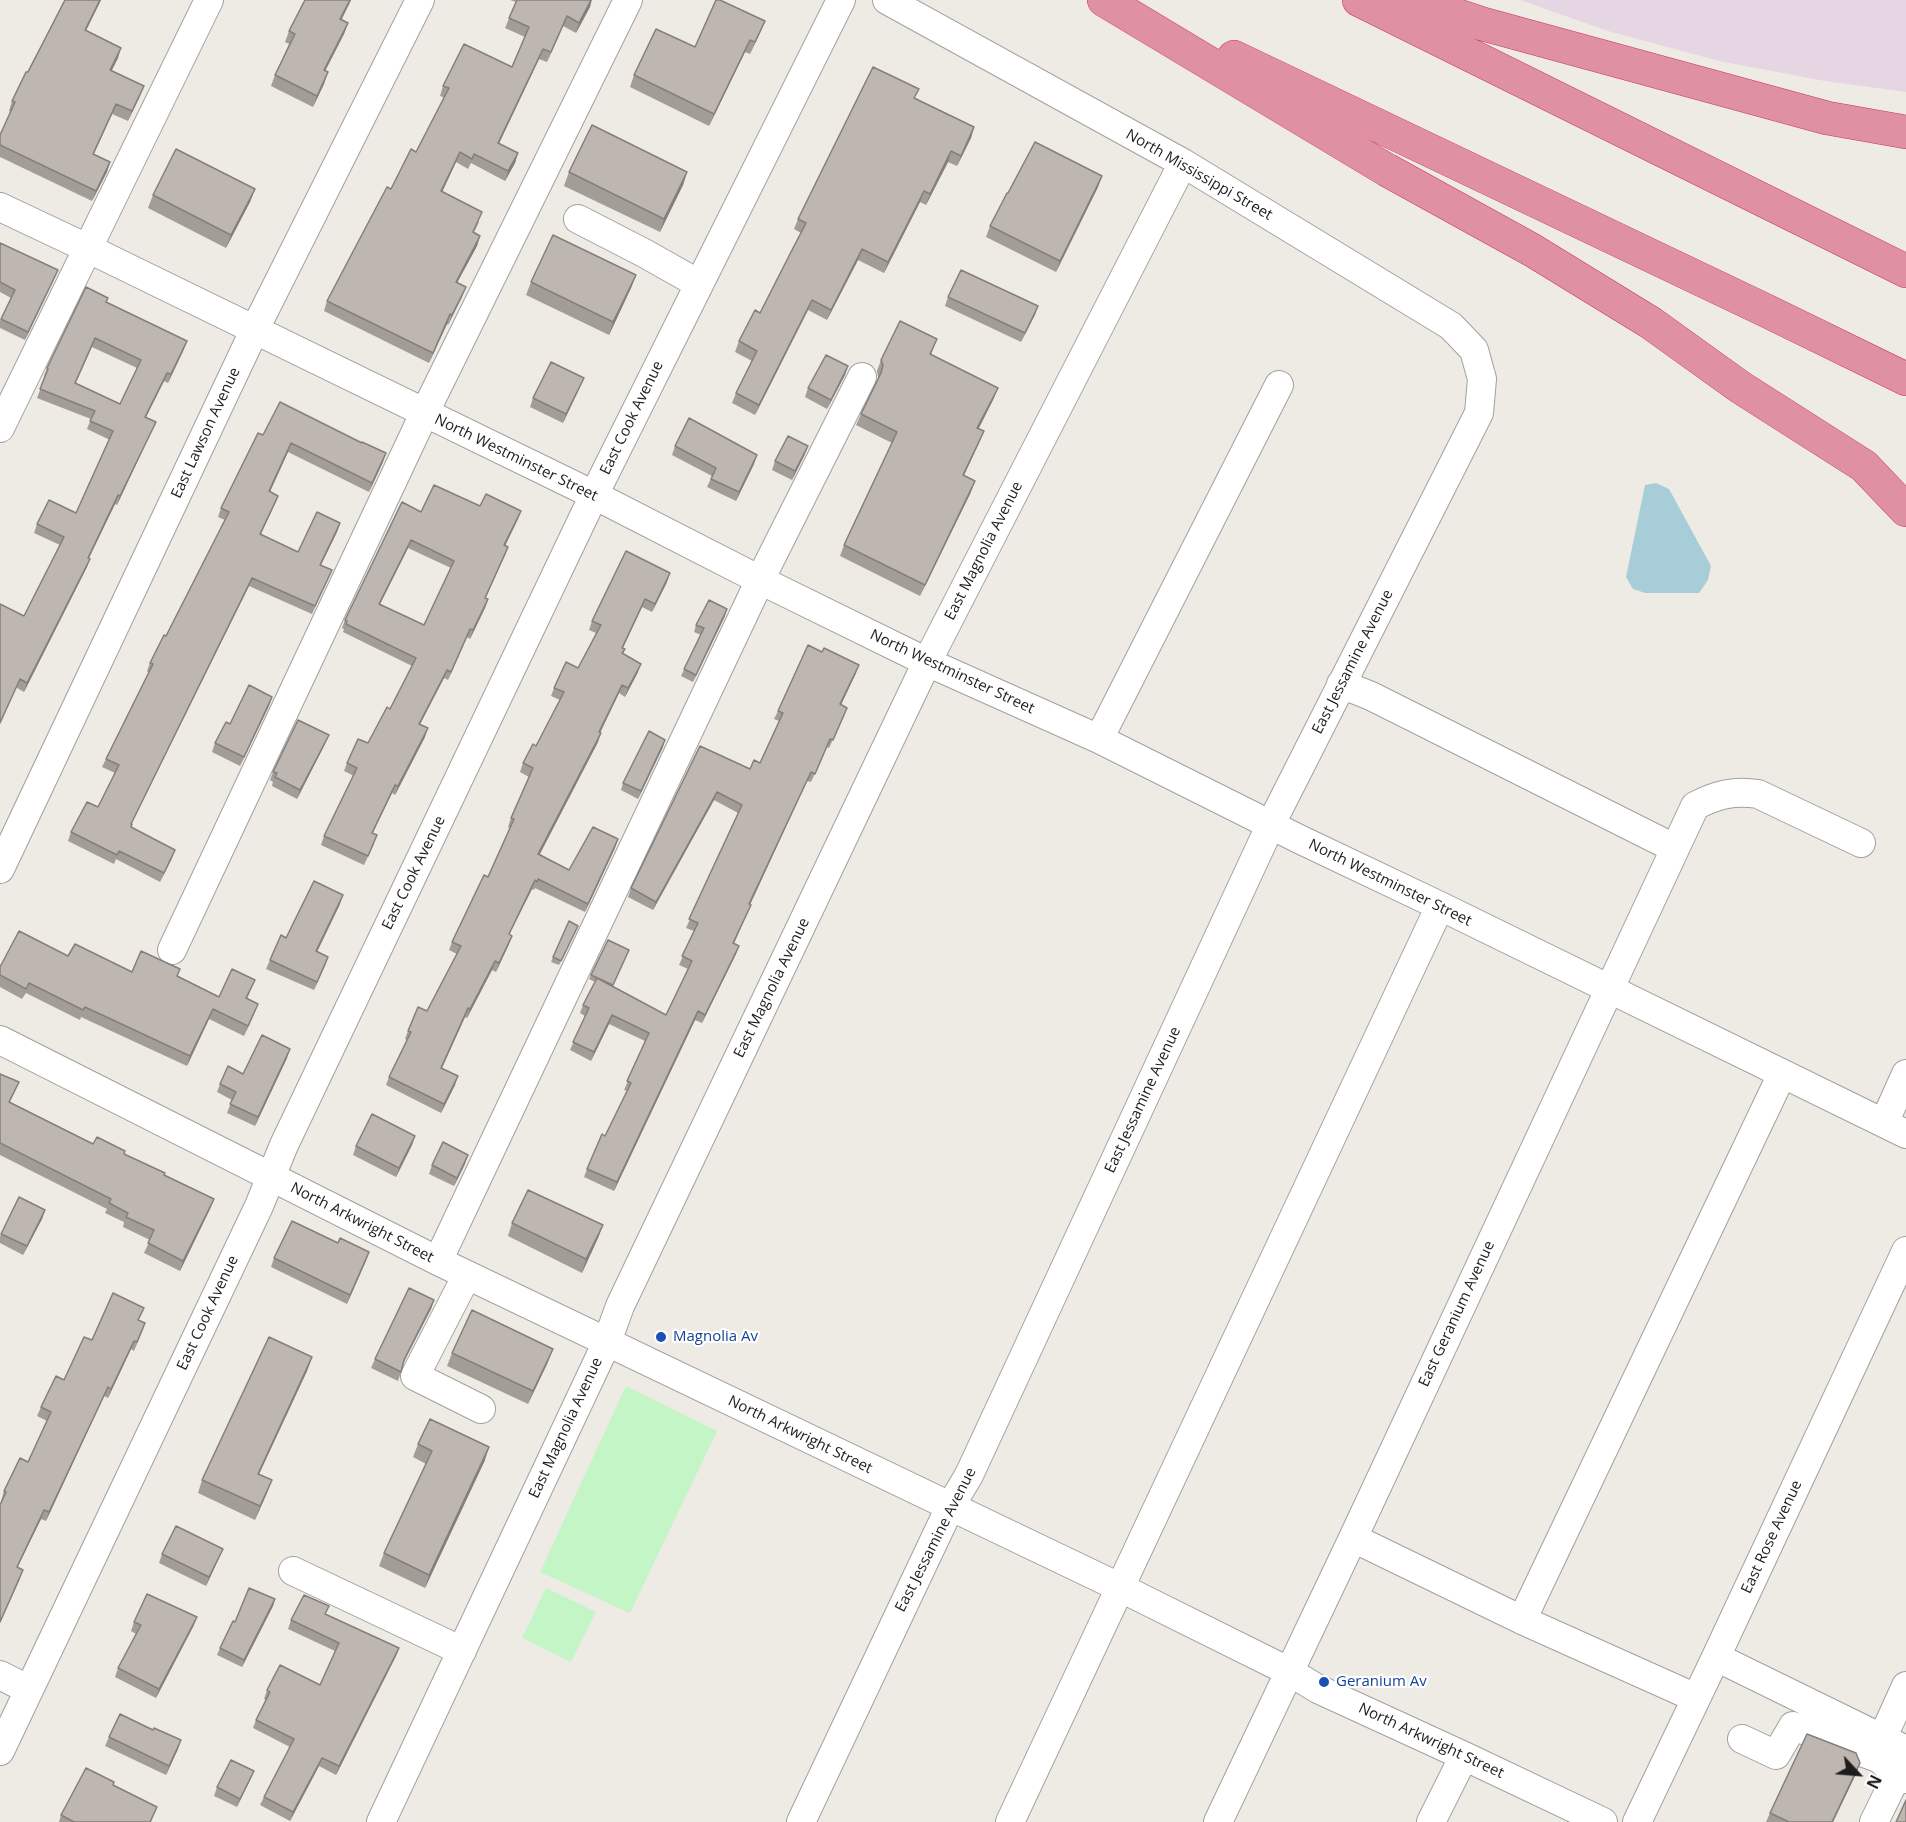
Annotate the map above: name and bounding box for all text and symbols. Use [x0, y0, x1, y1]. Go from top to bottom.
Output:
street label: North Mississippi Street [1123, 126, 1275, 224]
street label: East Cook Avenue [597, 358, 667, 478]
street label: East Lawson Avenue [168, 365, 244, 501]
street label: North Westminster Street [431, 411, 601, 505]
street label: East Magnolia Avenue [941, 479, 1027, 623]
street label: East Jessamine Avenue [1309, 587, 1397, 737]
street label: North Westminster Street [867, 626, 1037, 718]
street label: East Cook Avenue [379, 813, 449, 933]
street label: North Westminster Street [1305, 836, 1475, 930]
street label: East Magnolia Avenue [730, 915, 814, 1061]
street label: East Jessamine Avenue [1101, 1024, 1185, 1176]
street label: North Arkwright Street [287, 1179, 437, 1267]
street label: East Geranium Avenue [1415, 1238, 1499, 1390]
street label: East Cook Avenue [174, 1253, 242, 1373]
place label: Magnolia Av [673, 1328, 758, 1346]
marker: Magnolia Av [654, 1330, 668, 1344]
street label: East Magnolia Avenue [525, 1355, 607, 1501]
street label: North Arkwright Street [725, 1392, 875, 1478]
street label: East Jessamine Avenue [892, 1465, 980, 1615]
street label: East Rose Avenue [1738, 1477, 1806, 1597]
place label: Geranium Av [1336, 1673, 1427, 1691]
marker: Geranium Av [1317, 1675, 1331, 1689]
street label: North Arkwright Street [1355, 1699, 1507, 1783]
north arrow [1828, 1744, 1888, 1804]
text: N [1861, 1771, 1887, 1793]

